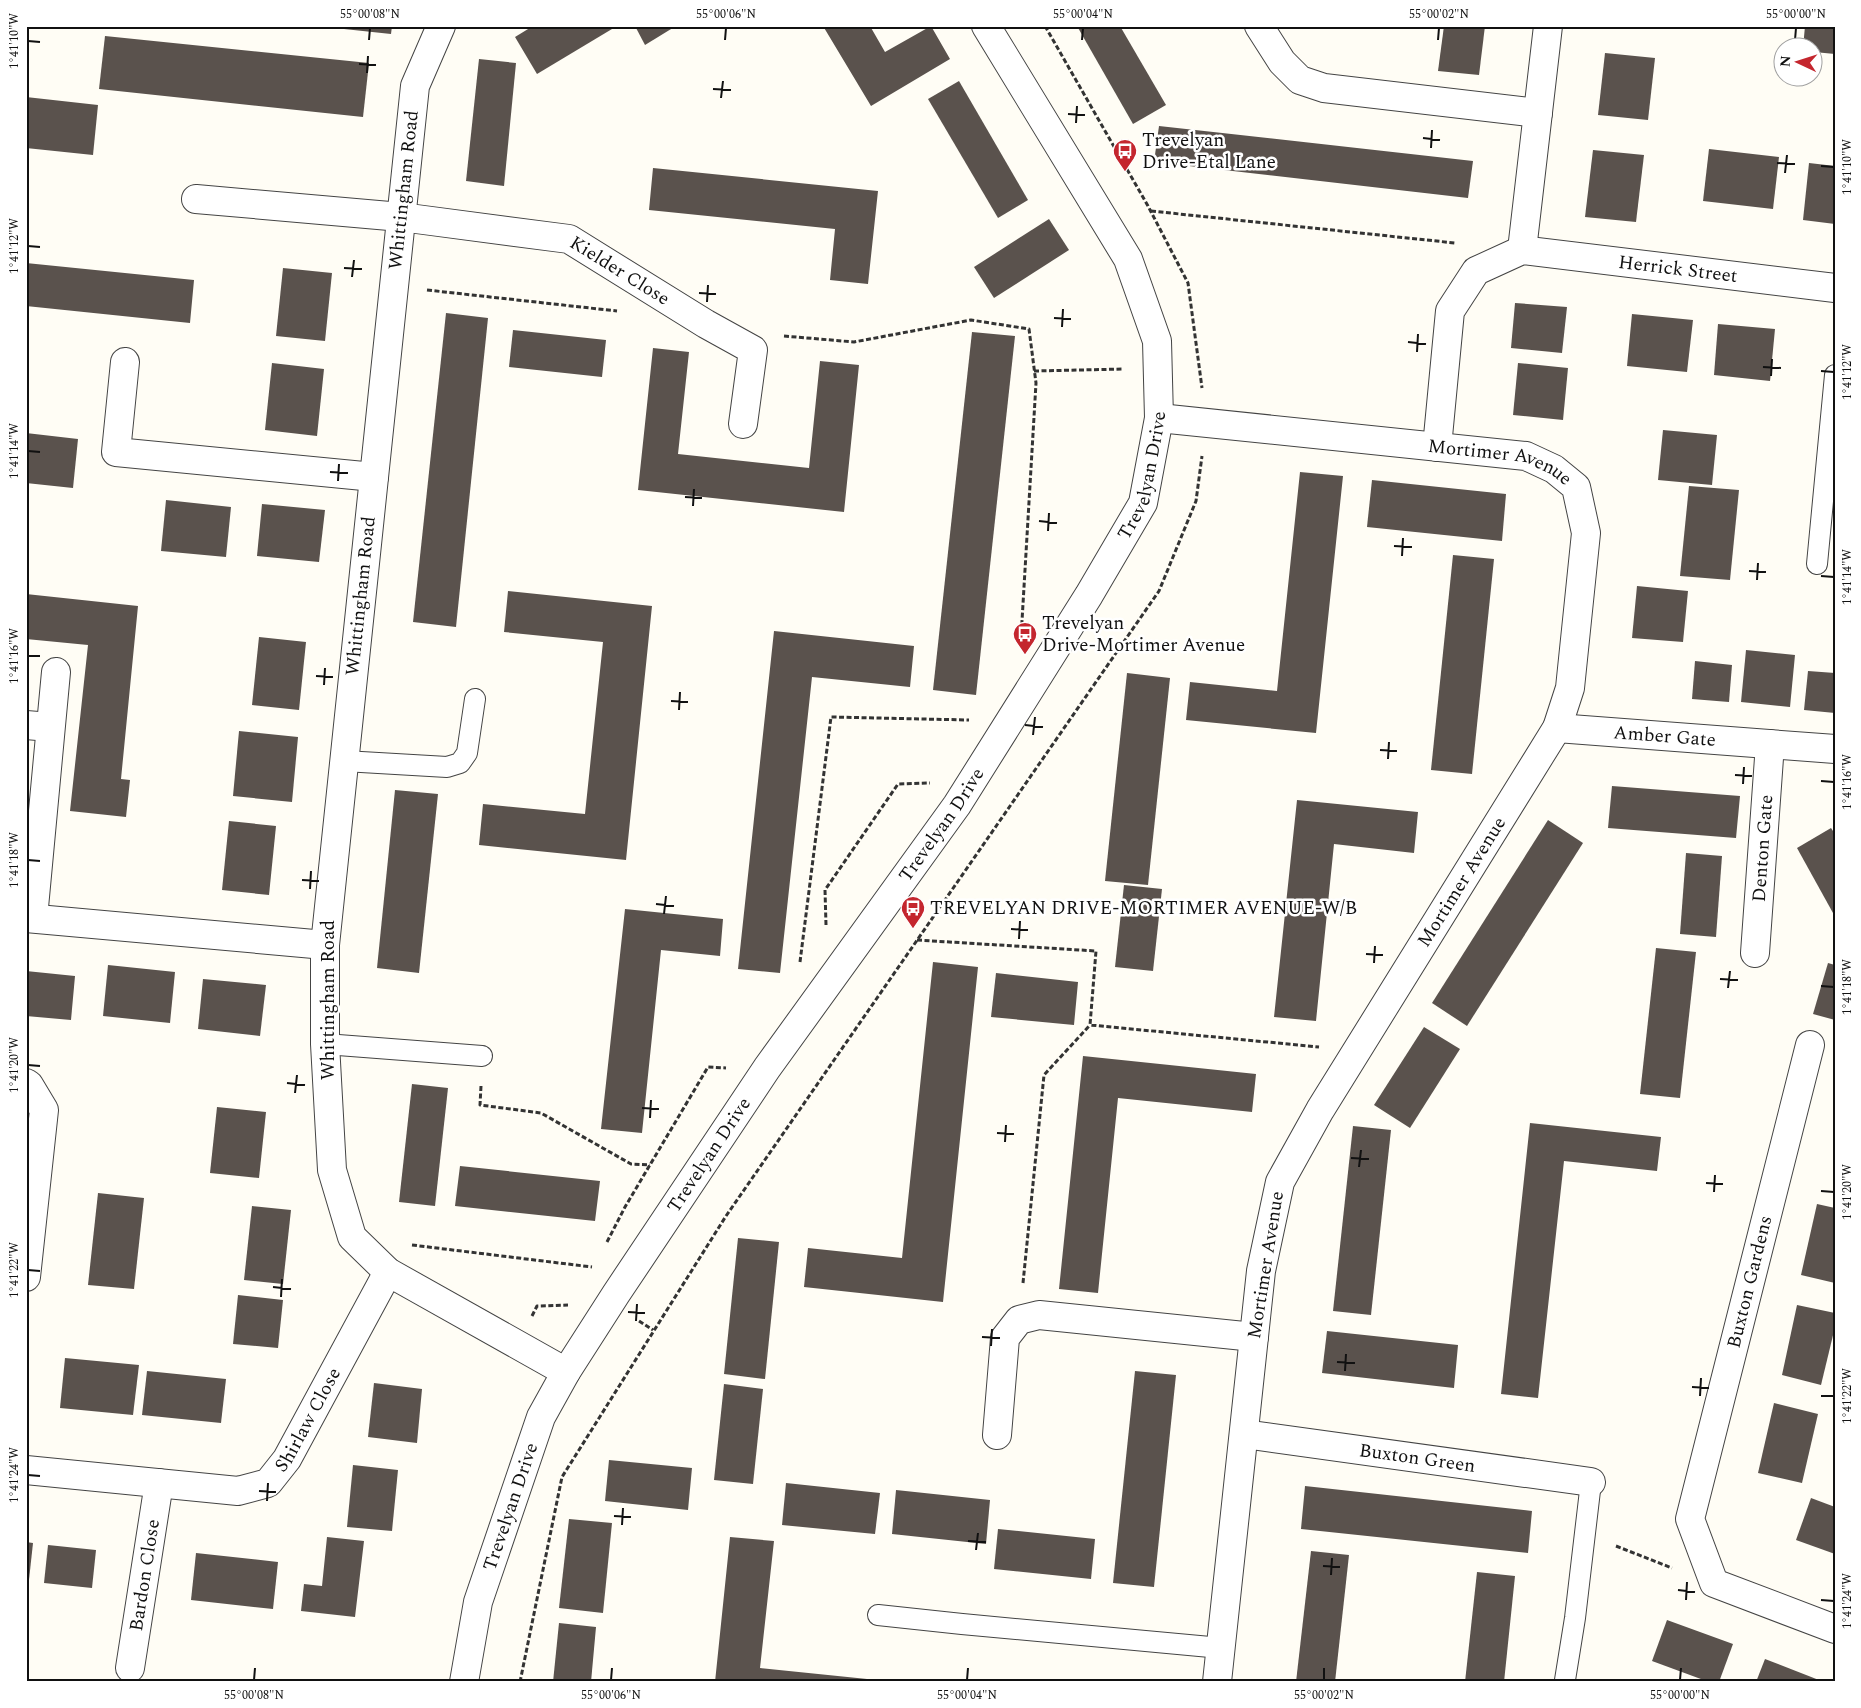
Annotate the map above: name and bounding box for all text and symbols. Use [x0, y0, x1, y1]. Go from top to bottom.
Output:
text: 55°00'08"N [340, 5, 400, 24]
text: 55°00'06"N [696, 5, 756, 24]
text: 55°00'04"N [1053, 5, 1113, 24]
text: 55°00'02"N [1409, 5, 1469, 24]
text: 55°00'00"N [1766, 5, 1826, 24]
text: 1°41'10"W [5, 13, 24, 69]
north arrow [1774, 38, 1824, 88]
text: N [1775, 55, 1796, 68]
street label: Whittingham Road [381, 109, 427, 271]
place label: Trevelyan Drive-Etal Lane [1142, 126, 1276, 177]
bus stop icon: Trevelyan Drive-Etal Lane [1112, 138, 1138, 172]
text: 1°41'10"W [1838, 139, 1857, 195]
text: 1°41'12"W [5, 218, 24, 274]
street label: Kielder Close [564, 228, 676, 313]
street label: Herrick Street [1617, 247, 1740, 291]
text: 1°41'12"W [1838, 344, 1857, 400]
street label: Trevelyan Drive [1110, 411, 1174, 545]
text: 1°41'14"W [5, 423, 24, 479]
street label: Mortimer Avenue [1426, 431, 1579, 493]
street label: Whittingham Road [338, 515, 384, 677]
text: 1°41'14"W [1838, 549, 1857, 605]
place label: Trevelyan Drive-Mortimer Avenue [1042, 609, 1245, 660]
bus stop icon: Trevelyan Drive-Mortimer Avenue [1012, 621, 1038, 655]
text: 1°41'16"W [5, 628, 24, 684]
street label: Amber Gate [1612, 718, 1717, 754]
text: 1°41'16"W [1838, 754, 1857, 810]
street label: Trevelyan Drive [891, 762, 992, 888]
street label: Denton Gate [1744, 794, 1781, 903]
street label: Mortimer Avenue [1410, 811, 1514, 953]
text: 1°41'18"W [5, 832, 24, 888]
place label: TREVELYAN DRIVE-MORTIMER AVENUE-W/B [930, 894, 1357, 923]
bus stop icon: TREVELYAN DRIVE-MORTIMER AVENUE-W/B [900, 895, 926, 929]
street label: Whittingham Road [314, 920, 343, 1080]
text: 1°41'18"W [1838, 959, 1857, 1015]
text: 1°41'20"W [5, 1037, 24, 1093]
street label: Trevelyan Drive [660, 1091, 758, 1219]
text: 1°41'20"W [1838, 1164, 1857, 1220]
street label: Mortimer Avenue [1240, 1189, 1292, 1341]
street label: Buxton Gardens [1719, 1213, 1781, 1351]
text: 1°41'22"W [5, 1242, 24, 1298]
street label: Shirlaw Close [267, 1362, 348, 1479]
text: 1°41'22"W [1838, 1368, 1857, 1424]
street label: Buxton Green [1357, 1436, 1477, 1480]
street label: Trevelyan Drive [475, 1439, 546, 1575]
text: 1°41'24"W [5, 1447, 24, 1503]
street label: Bardon Close [121, 1517, 168, 1633]
text: 1°41'24"W [1838, 1573, 1857, 1629]
text: 55°00'08"N [224, 1686, 284, 1705]
text: 55°00'06"N [581, 1686, 641, 1705]
text: 55°00'04"N [937, 1686, 997, 1705]
text: 55°00'02"N [1294, 1686, 1354, 1705]
text: 55°00'00"N [1650, 1686, 1710, 1705]

